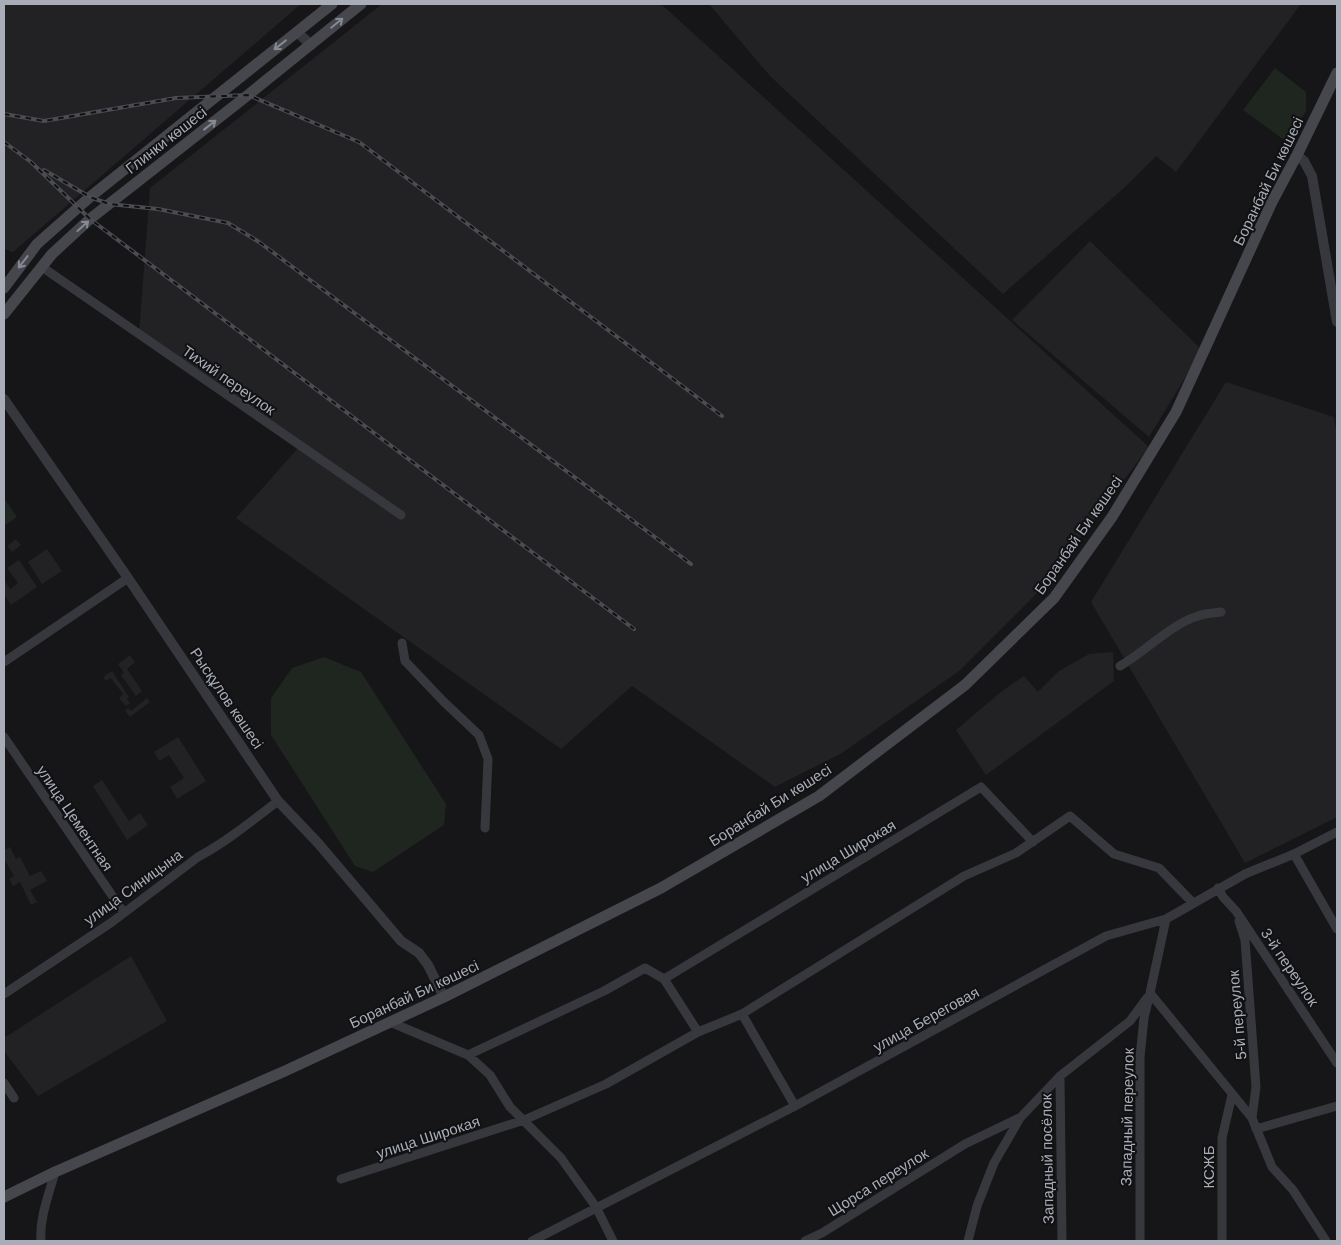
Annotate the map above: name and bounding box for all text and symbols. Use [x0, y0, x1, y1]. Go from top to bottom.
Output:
one-way arrow [330, 18, 343, 29]
one-way arrow [274, 39, 287, 50]
street label: Глинки көшесі [122, 103, 210, 177]
street label: Боранбай Би көшесі [1229, 114, 1307, 248]
one-way arrow [203, 120, 217, 130]
one-way arrow [76, 220, 89, 232]
one-way arrow [18, 255, 28, 269]
street label: Тихий переулок [179, 342, 279, 419]
street label: Боранбай Би көшесі [1031, 472, 1125, 598]
street label: Рысқұлов көшесі [187, 644, 267, 752]
street label: Боранбай Би көшесі [706, 760, 834, 850]
street label: улица Цементная [33, 762, 117, 874]
street label: улица Широкая [798, 816, 898, 886]
street label: улица Синицына [81, 845, 186, 928]
street label: 3-й переулок [1258, 925, 1322, 1009]
street label: Боранбай Би көшесі [347, 957, 481, 1031]
street label: 5-й переулок [1225, 969, 1249, 1061]
street label: улица Береговая [870, 983, 982, 1055]
street label: Западный переулок [1117, 1047, 1137, 1186]
street label: Западный посёлок [1037, 1093, 1057, 1224]
street label: улица Широкая [374, 1112, 482, 1162]
street label: Щорса переулок [825, 1144, 932, 1220]
street label: КСЖБ [1200, 1145, 1217, 1189]

